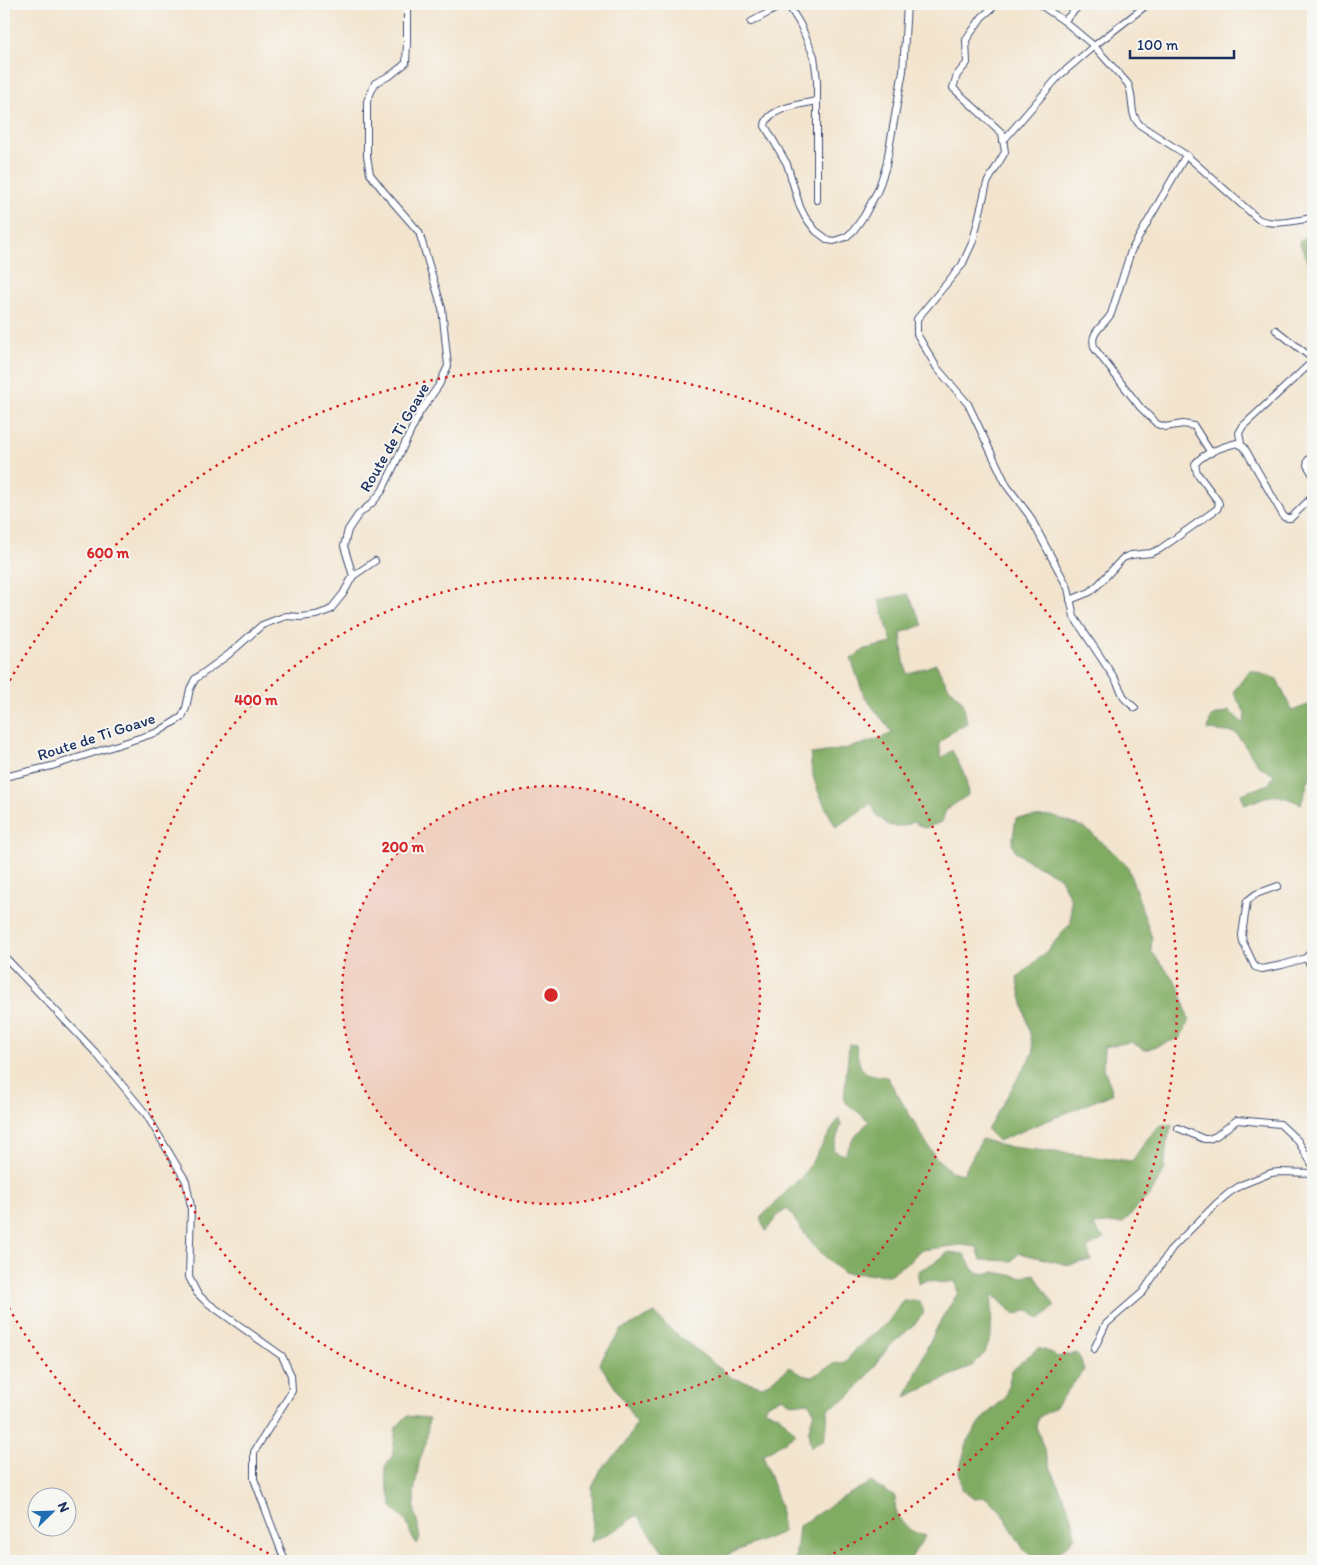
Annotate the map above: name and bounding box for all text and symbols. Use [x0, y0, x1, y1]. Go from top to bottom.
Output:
scale bar [1130, 28, 1233, 60]
text: 100 m [1137, 36, 1179, 54]
street label: Route de Ti Goave [356, 379, 433, 495]
text: 600 m [87, 544, 130, 562]
text: 400 m [234, 691, 278, 709]
street label: Route de Ti Goave [35, 708, 157, 764]
text: 200 m [382, 838, 425, 856]
centre of rings [542, 986, 560, 1004]
north arrow [28, 1488, 78, 1538]
text: N [54, 1499, 73, 1515]

